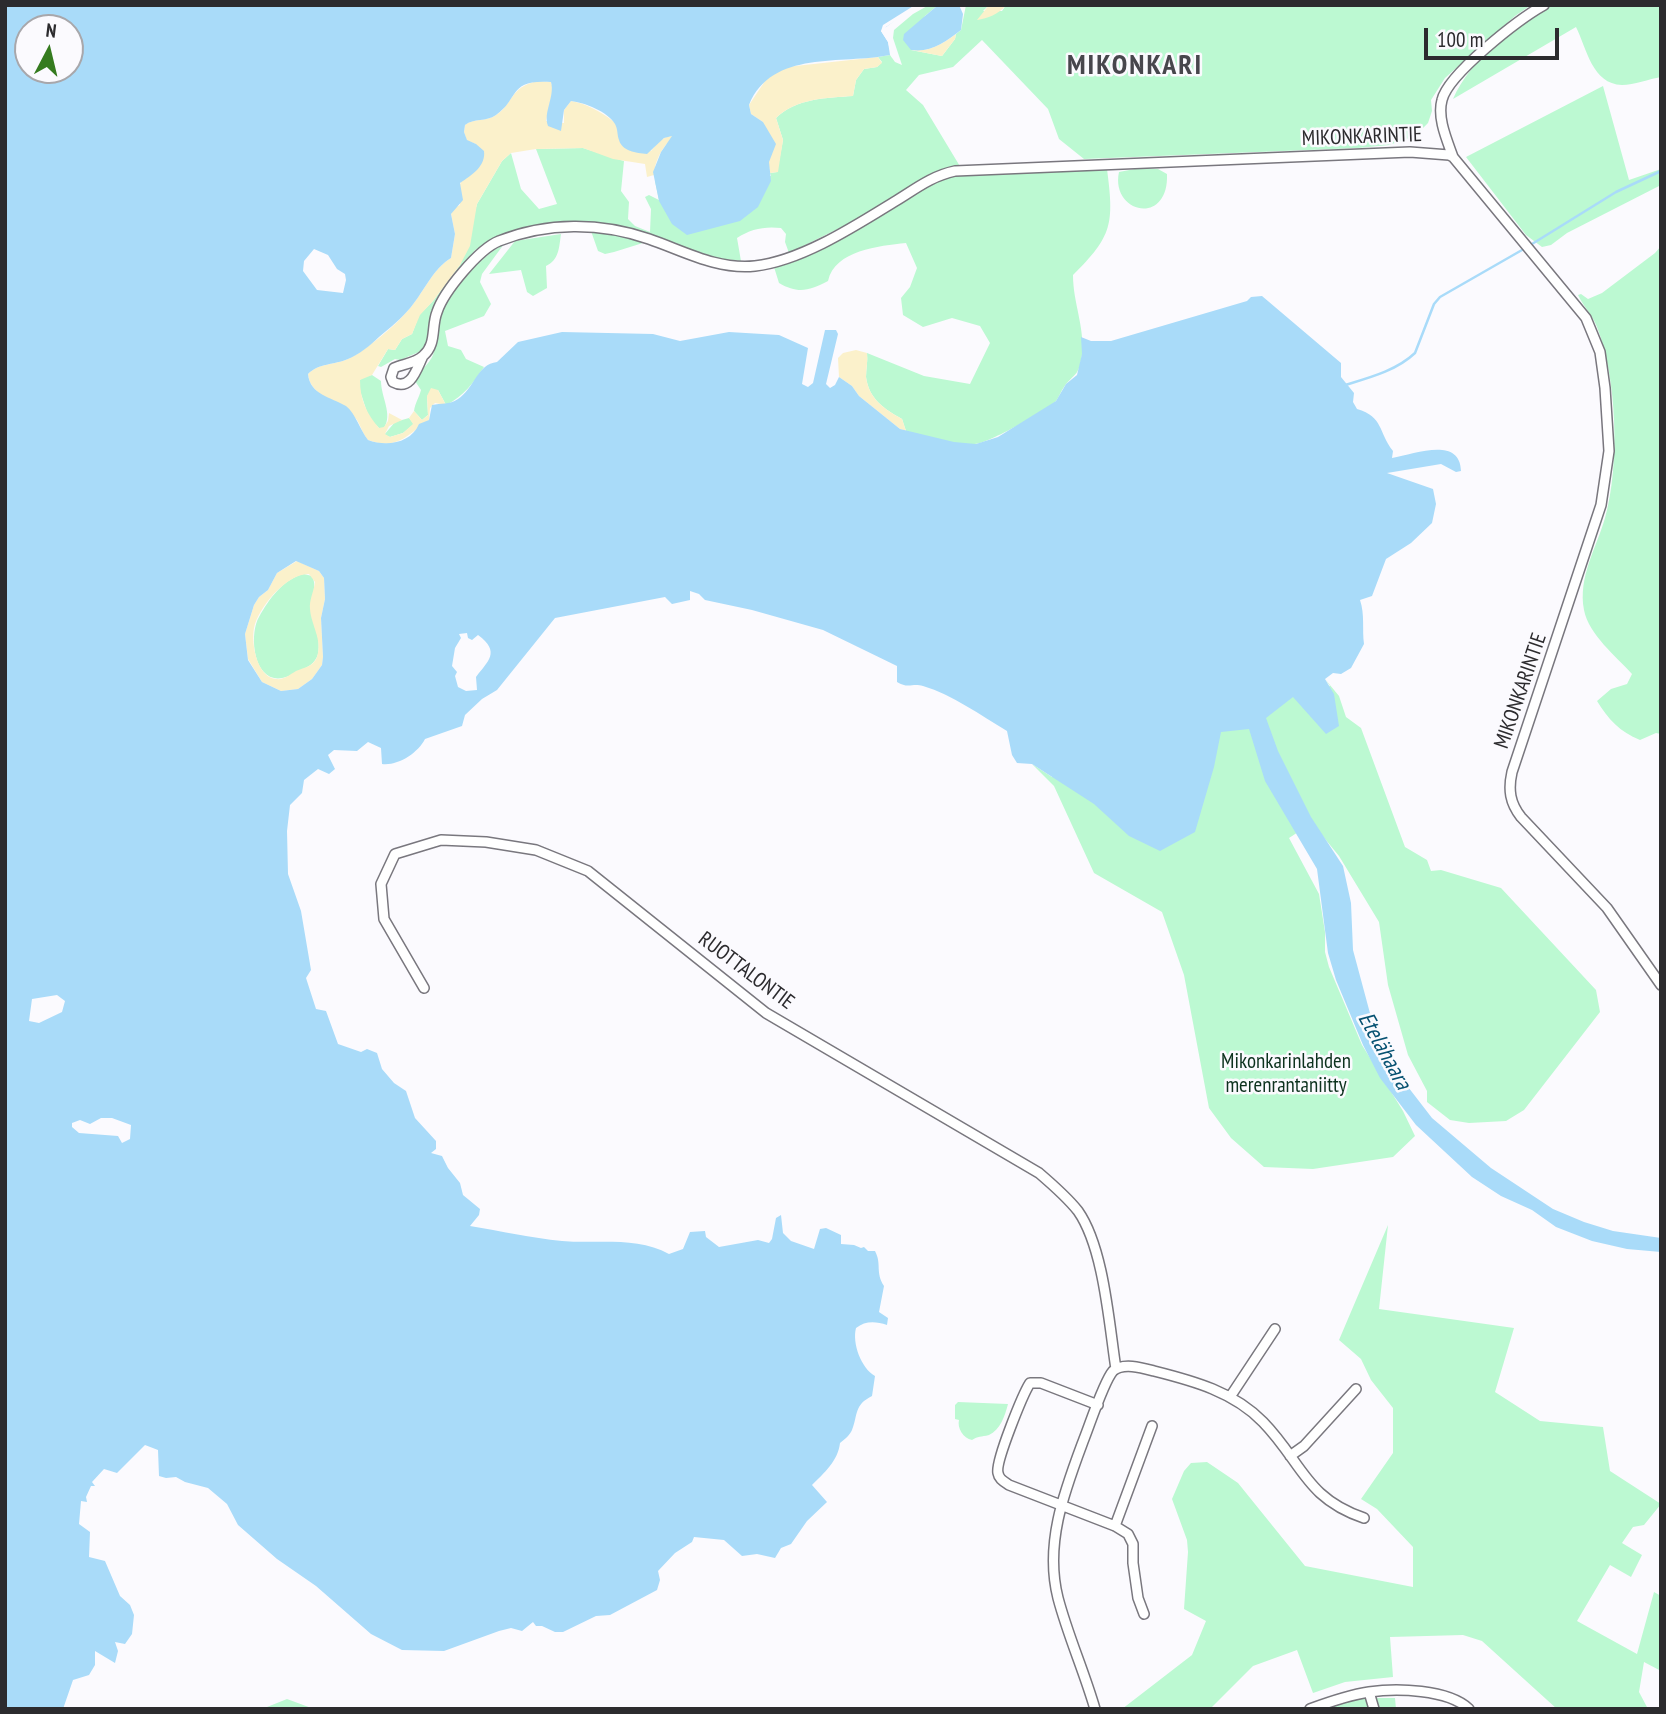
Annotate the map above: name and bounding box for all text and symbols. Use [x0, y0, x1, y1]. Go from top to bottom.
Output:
north arrow [14, 14, 84, 84]
scale bar [1428, 14, 1563, 58]
text: N [45, 18, 58, 43]
text: 100 m [1437, 26, 1483, 53]
district label: MIKONKARI [1068, 49, 1202, 83]
street label: MIKONKARINTIE [1301, 122, 1423, 152]
street label: MIKONKARINTIE [1489, 630, 1553, 752]
street label: RUOTTALONTIE [693, 927, 799, 1015]
water label: Etelähaara [1352, 1008, 1416, 1094]
park label: Mikonkarinlahden merenrantaniitty [1221, 1049, 1351, 1099]

